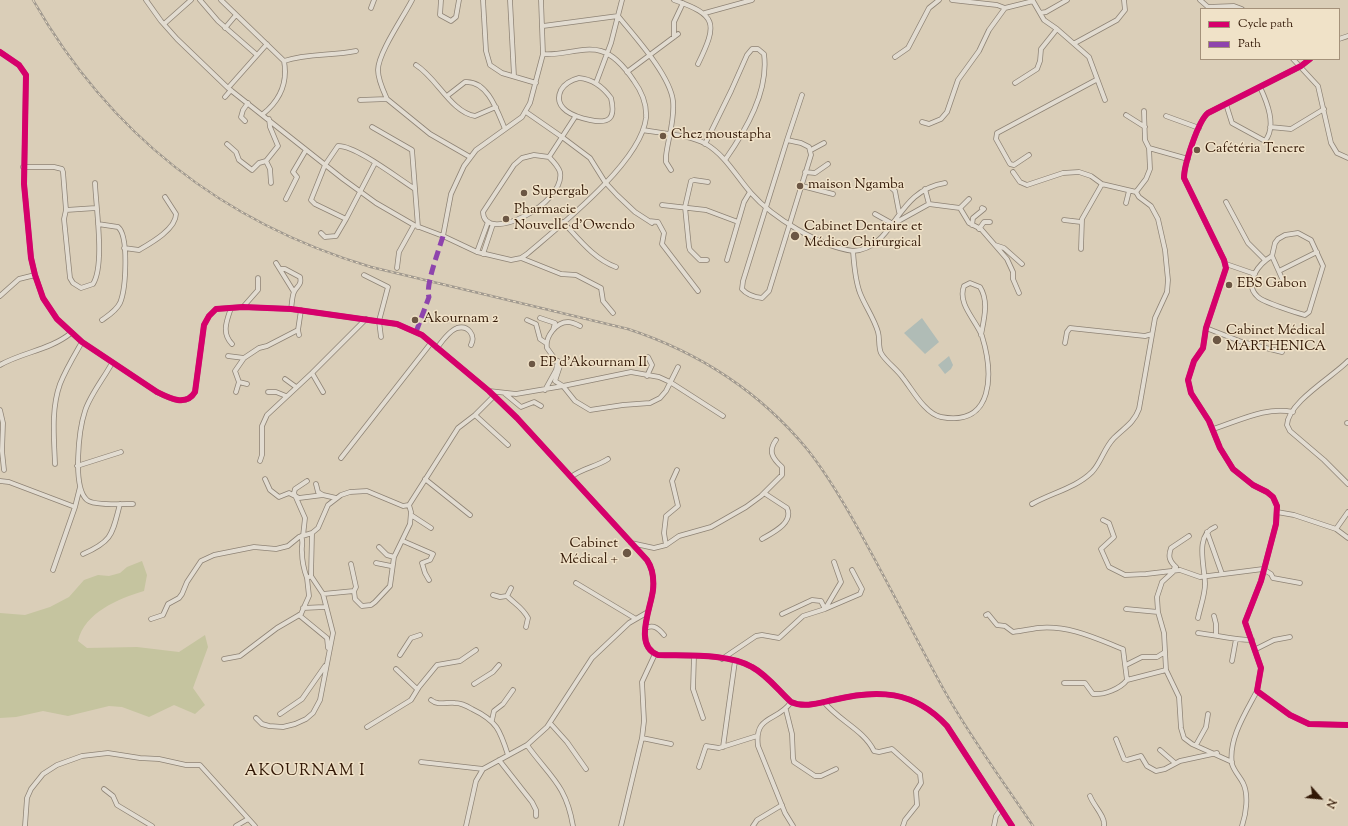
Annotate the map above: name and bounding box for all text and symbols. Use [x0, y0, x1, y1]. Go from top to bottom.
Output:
legend [1200, 8, 1340, 60]
text: Cycle path [1238, 15, 1293, 33]
text: Path [1238, 35, 1261, 53]
place label: Chez moustapha [671, 128, 771, 144]
marker: Chez moustapha [658, 131, 668, 141]
place label: Cafétéria Tenere [1205, 142, 1305, 158]
marker: Cafétéria Tenere [1192, 145, 1202, 155]
place label: maison Ngamba [808, 178, 904, 194]
marker: maison Ngamba [795, 181, 805, 191]
place label: Supergab [532, 185, 589, 201]
marker: Supergab [519, 188, 529, 198]
place label: Pharmacie Nouvelle d'Owendo [514, 203, 635, 236]
marker: Pharmacie Nouvelle d'Owendo [501, 214, 511, 224]
place label: Cabinet Dentaire et Médico Chirurgical [804, 220, 922, 252]
marker: Cabinet Dentaire et Médico Chirurgical [789, 230, 801, 242]
place label: EBS Gabon [1237, 277, 1307, 293]
marker: EBS Gabon [1224, 280, 1234, 290]
place label: Akournam 2 [423, 312, 499, 328]
marker: Akournam 2 [410, 315, 420, 325]
place label: Cabinet Médical MARTHENICA [1226, 324, 1326, 356]
marker: Cabinet Médical MARTHENICA [1211, 334, 1223, 346]
place label: EP d'Akournam II [540, 356, 647, 372]
marker: EP d'Akournam II [527, 359, 537, 369]
place label: Cabinet Médical + [560, 537, 618, 570]
marker: Cabinet Médical + [621, 547, 633, 559]
district label: AKOURNAM I [245, 762, 365, 782]
north arrow [1300, 778, 1340, 818]
text: N [1322, 796, 1340, 811]

